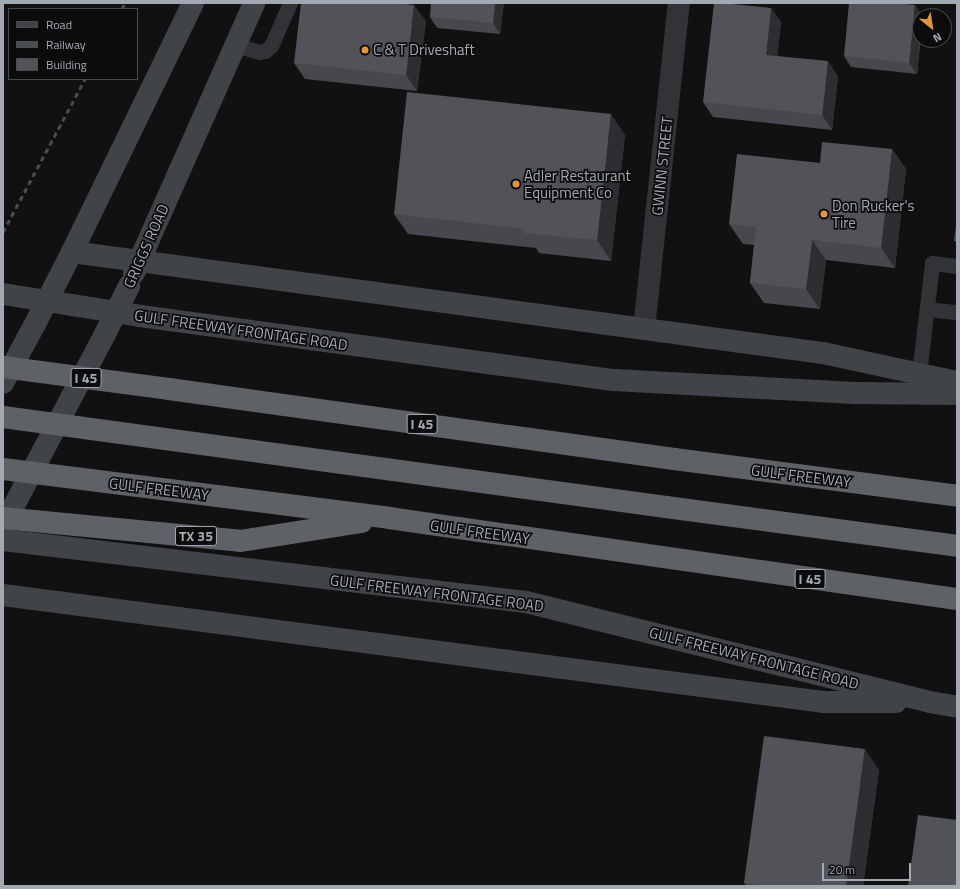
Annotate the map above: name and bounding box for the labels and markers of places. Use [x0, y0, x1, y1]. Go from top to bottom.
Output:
place label: C & T Driveshaft [373, 41, 475, 59]
marker: C & T Driveshaft [360, 45, 370, 55]
place label: Adler Restaurant Equipment Co [524, 166, 631, 201]
marker: Adler Restaurant Equipment Co [511, 179, 521, 189]
place label: Don Rucker's Tire [832, 196, 914, 231]
marker: Don Rucker's Tire [819, 209, 829, 219]

